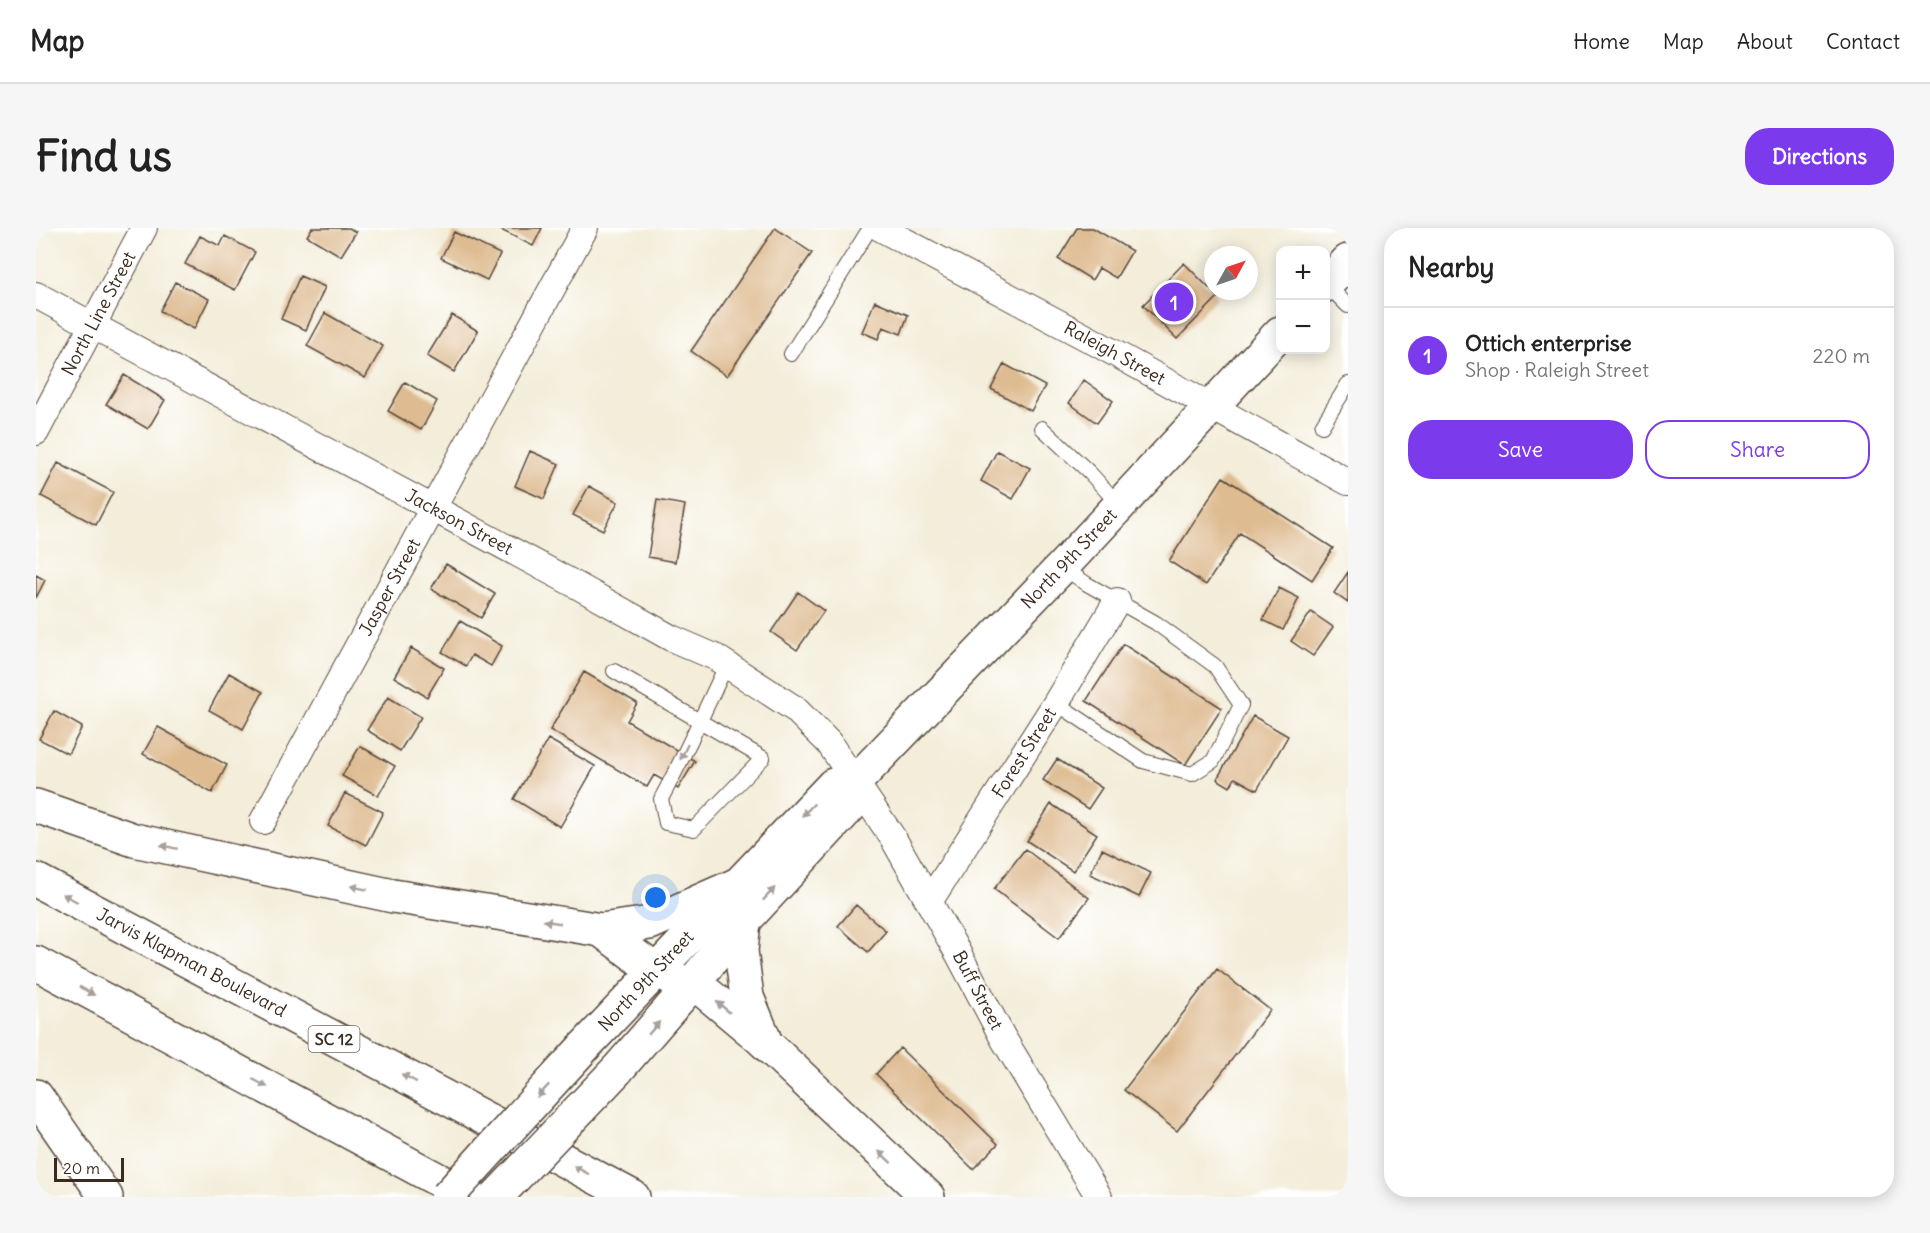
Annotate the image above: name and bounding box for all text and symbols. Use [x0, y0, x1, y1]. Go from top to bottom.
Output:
text: Map [30, 23, 84, 59]
text: Home [1573, 28, 1630, 55]
text: Map [1663, 28, 1704, 55]
text: About [1737, 28, 1793, 55]
text: Contact [1826, 28, 1900, 55]
button: Directions [1745, 128, 1894, 185]
text: Find us [36, 130, 172, 182]
north arrow [1204, 246, 1258, 300]
map controls [1276, 246, 1330, 354]
button: + [1276, 246, 1330, 300]
street label: North Line Street [56, 247, 140, 379]
text: Nearby [1408, 251, 1494, 284]
pin: 1 [1154, 280, 1194, 325]
button: − [1276, 300, 1330, 354]
street label: Raleigh Street [1060, 316, 1170, 390]
text: Ottich enterprise [1465, 329, 1632, 357]
text: 1 [1424, 343, 1431, 368]
text: 220 m [1813, 343, 1870, 368]
text: Shop · Raleigh Street [1465, 357, 1649, 382]
button: Save [1408, 420, 1633, 479]
button: Share [1645, 420, 1870, 479]
street label: Jackson Street [401, 483, 517, 560]
street label: North 9th Street [1016, 503, 1122, 614]
street label: Jasper Street [354, 534, 425, 640]
street label: Forest Street [986, 703, 1061, 802]
one-way arrow [680, 744, 689, 761]
one-way arrow [802, 803, 816, 817]
one-way arrow [160, 842, 178, 852]
one-way arrow [350, 883, 369, 893]
your location [641, 883, 670, 912]
one-way arrow [762, 887, 776, 901]
one-way arrow [61, 893, 78, 903]
street label: Jarvis Klapman Boulevard [93, 902, 291, 1022]
one-way arrow [542, 917, 561, 926]
street label: North 9th Street [593, 925, 698, 1036]
street label: Buff Street [948, 946, 1009, 1034]
one-way arrow [79, 986, 96, 996]
one-way arrow [715, 1000, 731, 1013]
one-way arrow [647, 1020, 660, 1036]
road number: SC 12 [308, 1026, 360, 1052]
one-way arrow [400, 1073, 417, 1083]
one-way arrow [251, 1078, 268, 1088]
one-way arrow [537, 1083, 551, 1097]
one-way arrow [878, 1150, 893, 1164]
scale bar [54, 1155, 124, 1182]
text: 20 m [63, 1158, 100, 1178]
one-way arrow [572, 1165, 590, 1175]

